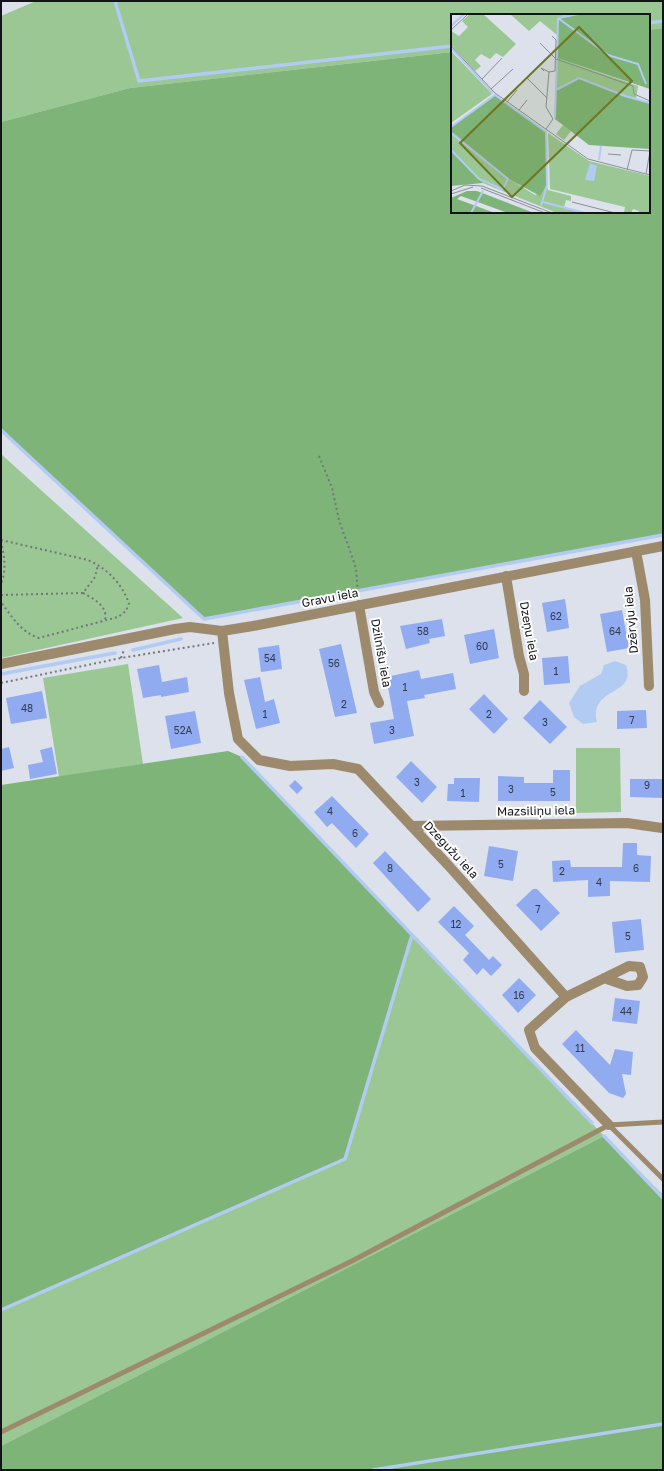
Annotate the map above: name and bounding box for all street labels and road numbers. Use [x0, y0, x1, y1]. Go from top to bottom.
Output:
street label: Gravu iela [300, 585, 359, 610]
street label: Dzērvju iela [620, 586, 641, 654]
street label: Dzeņu iela [517, 600, 542, 662]
street label: Dzilnīšu iela [368, 617, 395, 688]
street label: Mazsiliņu iela [497, 802, 575, 819]
street label: Dzegužu iela [421, 818, 482, 882]

